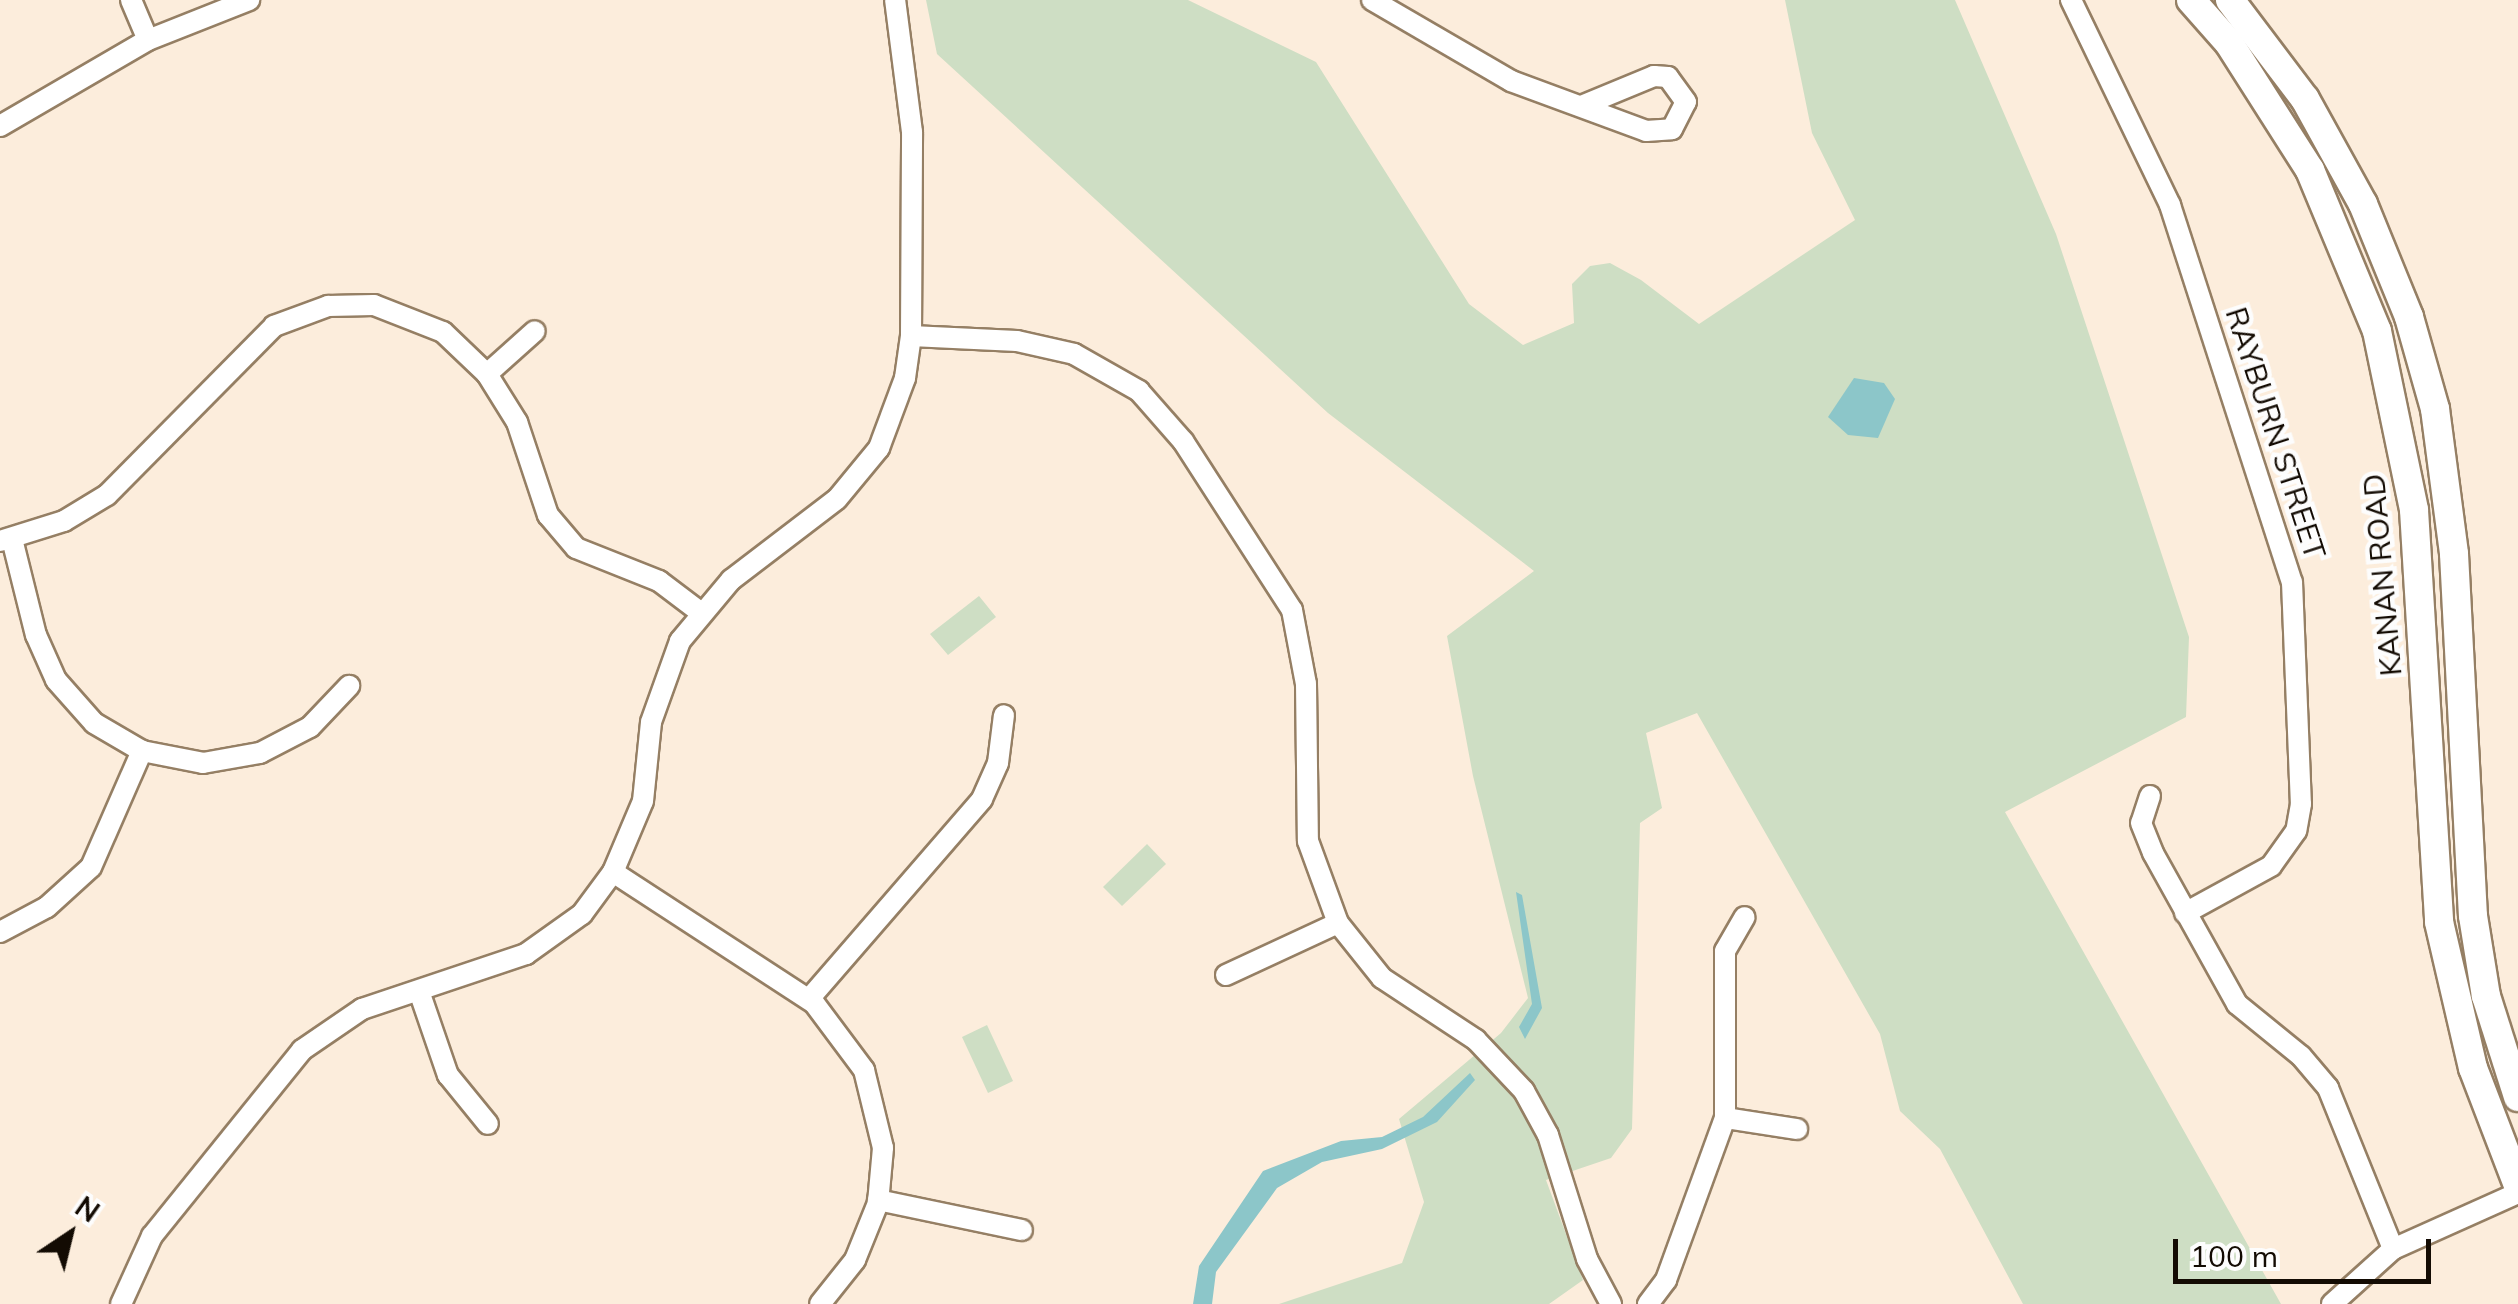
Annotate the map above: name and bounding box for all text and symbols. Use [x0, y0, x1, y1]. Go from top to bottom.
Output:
street label: RAYBURN STREET [2218, 303, 2334, 563]
street label: KANAN ROAD [2355, 472, 2409, 678]
north arrow [20, 1184, 120, 1284]
text: N [69, 1189, 106, 1229]
scale bar [2178, 1219, 2436, 1281]
text: 100 m [2190, 1237, 2278, 1275]

